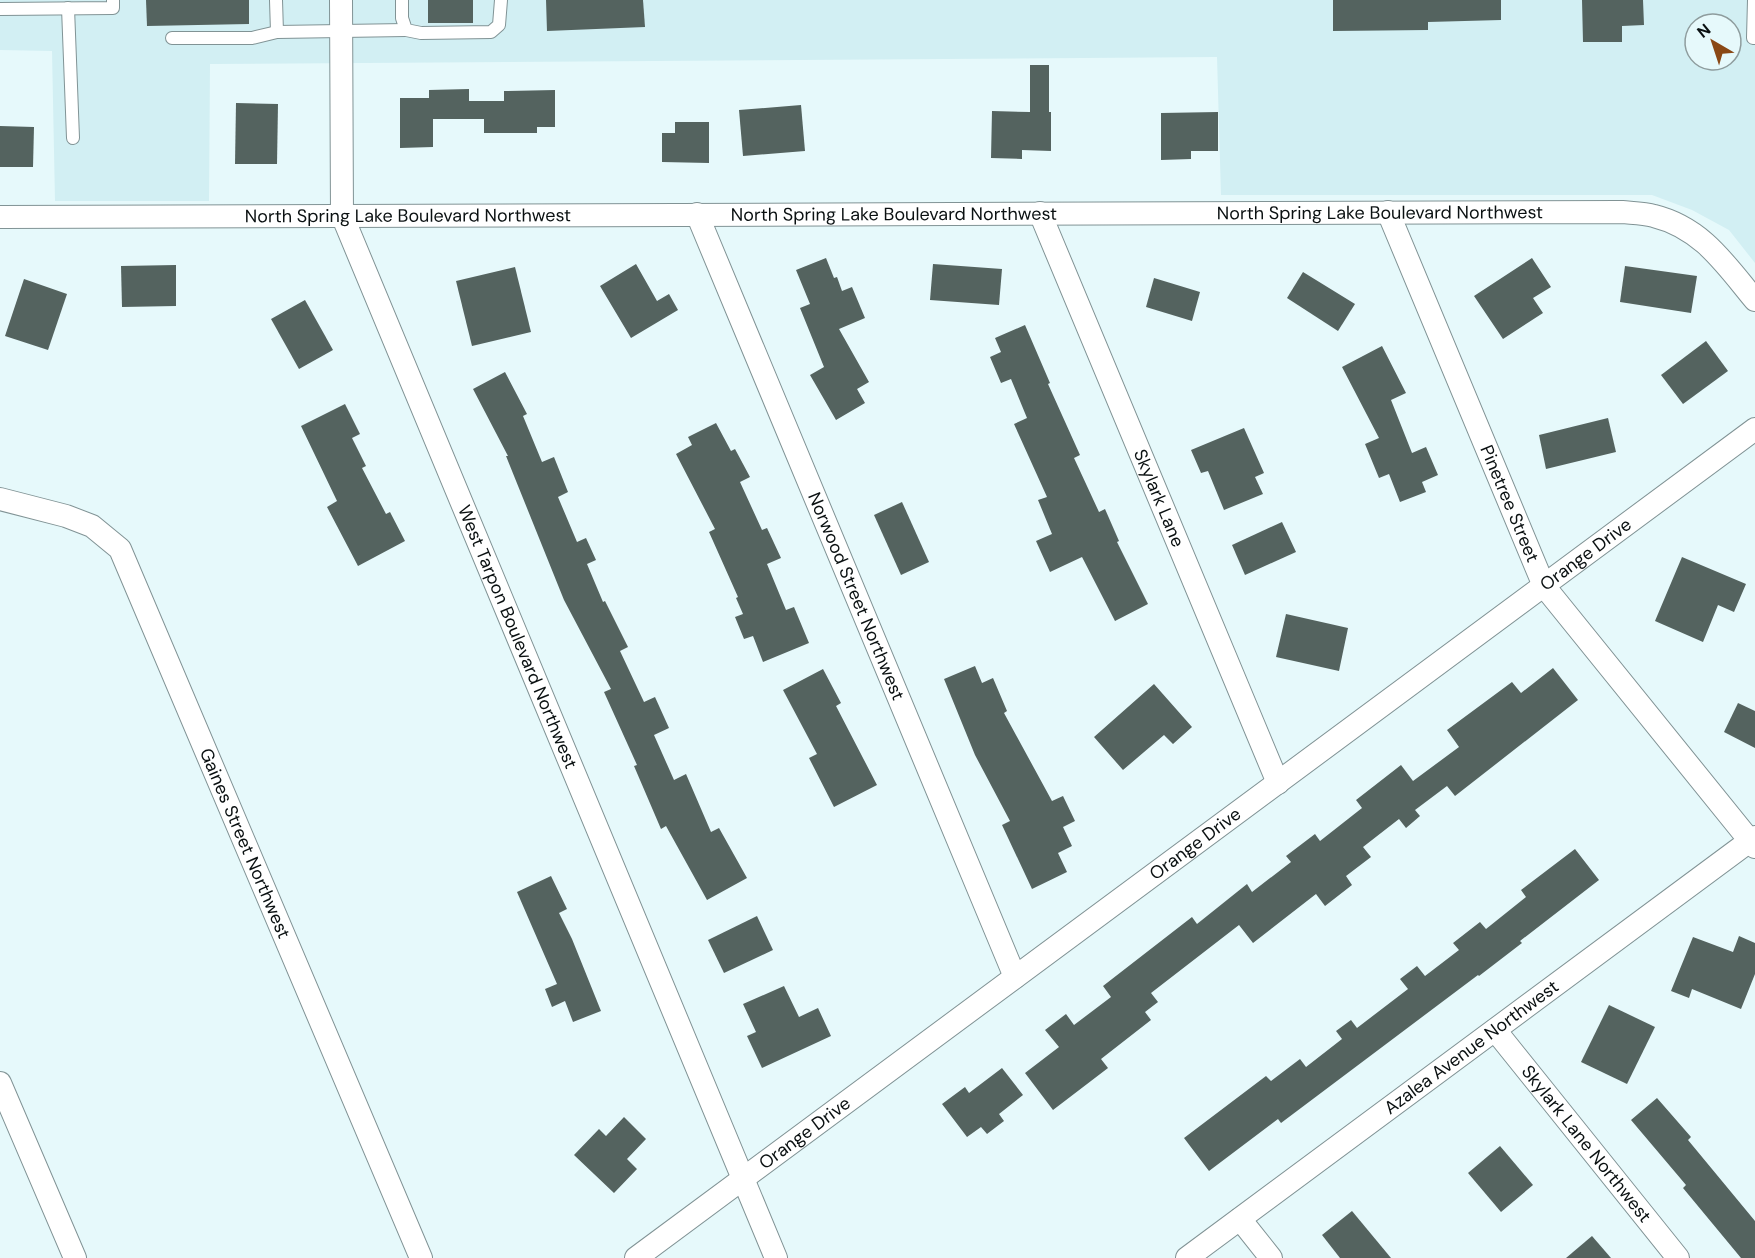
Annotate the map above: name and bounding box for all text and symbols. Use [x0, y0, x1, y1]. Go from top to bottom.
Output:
north arrow [1683, 12, 1743, 72]
text: N [1693, 19, 1715, 43]
street label: North Spring Lake Boulevard Northwest [1217, 200, 1543, 225]
street label: North Spring Lake Boulevard Northwest [731, 202, 1057, 227]
street label: North Spring Lake Boulevard Northwest [245, 203, 571, 228]
street label: Pinetree Street [1475, 441, 1545, 566]
street label: Skylark Lane [1128, 446, 1190, 551]
street label: Norwood Street Northwest [802, 489, 910, 704]
street label: West Tarpon Boulevard Northwest [452, 502, 583, 772]
street label: Orange Drive [1535, 513, 1636, 596]
street label: Gaines Street Northwest [194, 744, 296, 942]
street label: Orange Drive [1145, 802, 1246, 886]
street label: Azalea Avenue Northwest [1379, 975, 1563, 1120]
street label: Skylark Lane Northwest [1516, 1060, 1657, 1227]
street label: Orange Drive [754, 1091, 855, 1175]

